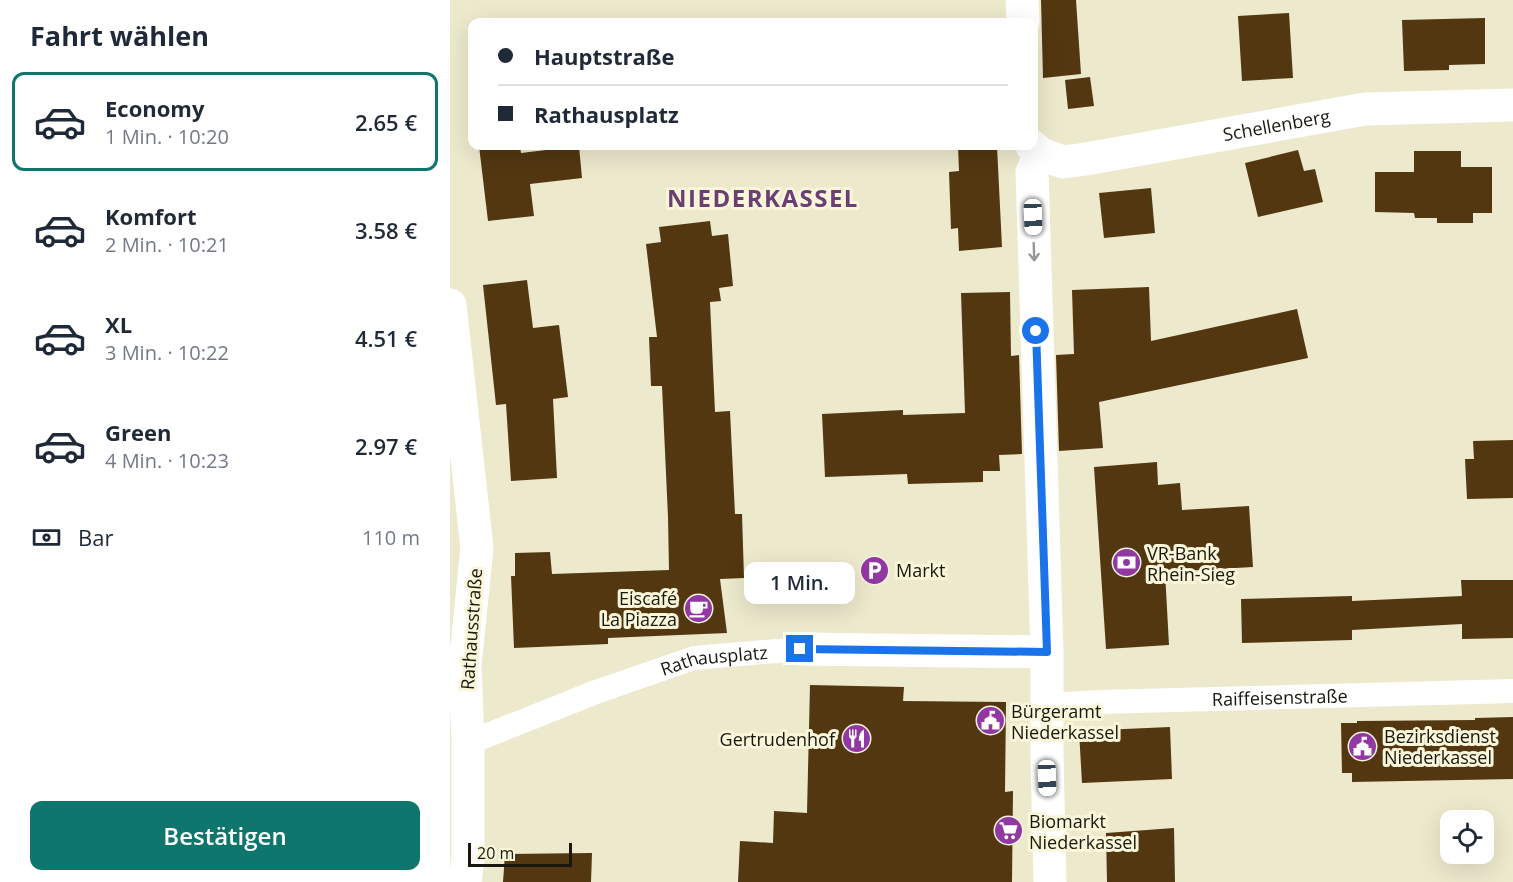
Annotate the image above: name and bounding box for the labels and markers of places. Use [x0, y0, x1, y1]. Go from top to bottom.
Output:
place label: VR-Bank Rhein-Sieg [1147, 541, 1235, 586]
bank icon: VR-Bank Rhein-Sieg [1110, 547, 1142, 579]
parking icon: Markt [859, 554, 891, 586]
place label: Markt [896, 558, 945, 582]
place label: Eiscafé La Piazza [601, 586, 677, 631]
cafe icon: Eiscafé La Piazza [682, 592, 714, 624]
place label: Bürgeramt Niederkassel [1011, 699, 1119, 744]
public building icon: Bürgeramt Niederkassel [974, 705, 1006, 737]
restaurant icon: Gertrudenhof [840, 723, 872, 755]
place label: Bezirksdienst Niederkassel [1384, 724, 1496, 769]
place label: Gertrudenhof [720, 727, 836, 751]
public building icon: Bezirksdienst Niederkassel [1347, 730, 1379, 762]
place label: Biomarkt Niederkassel [1029, 809, 1137, 854]
supermarket icon: Biomarkt Niederkassel [992, 815, 1024, 847]

